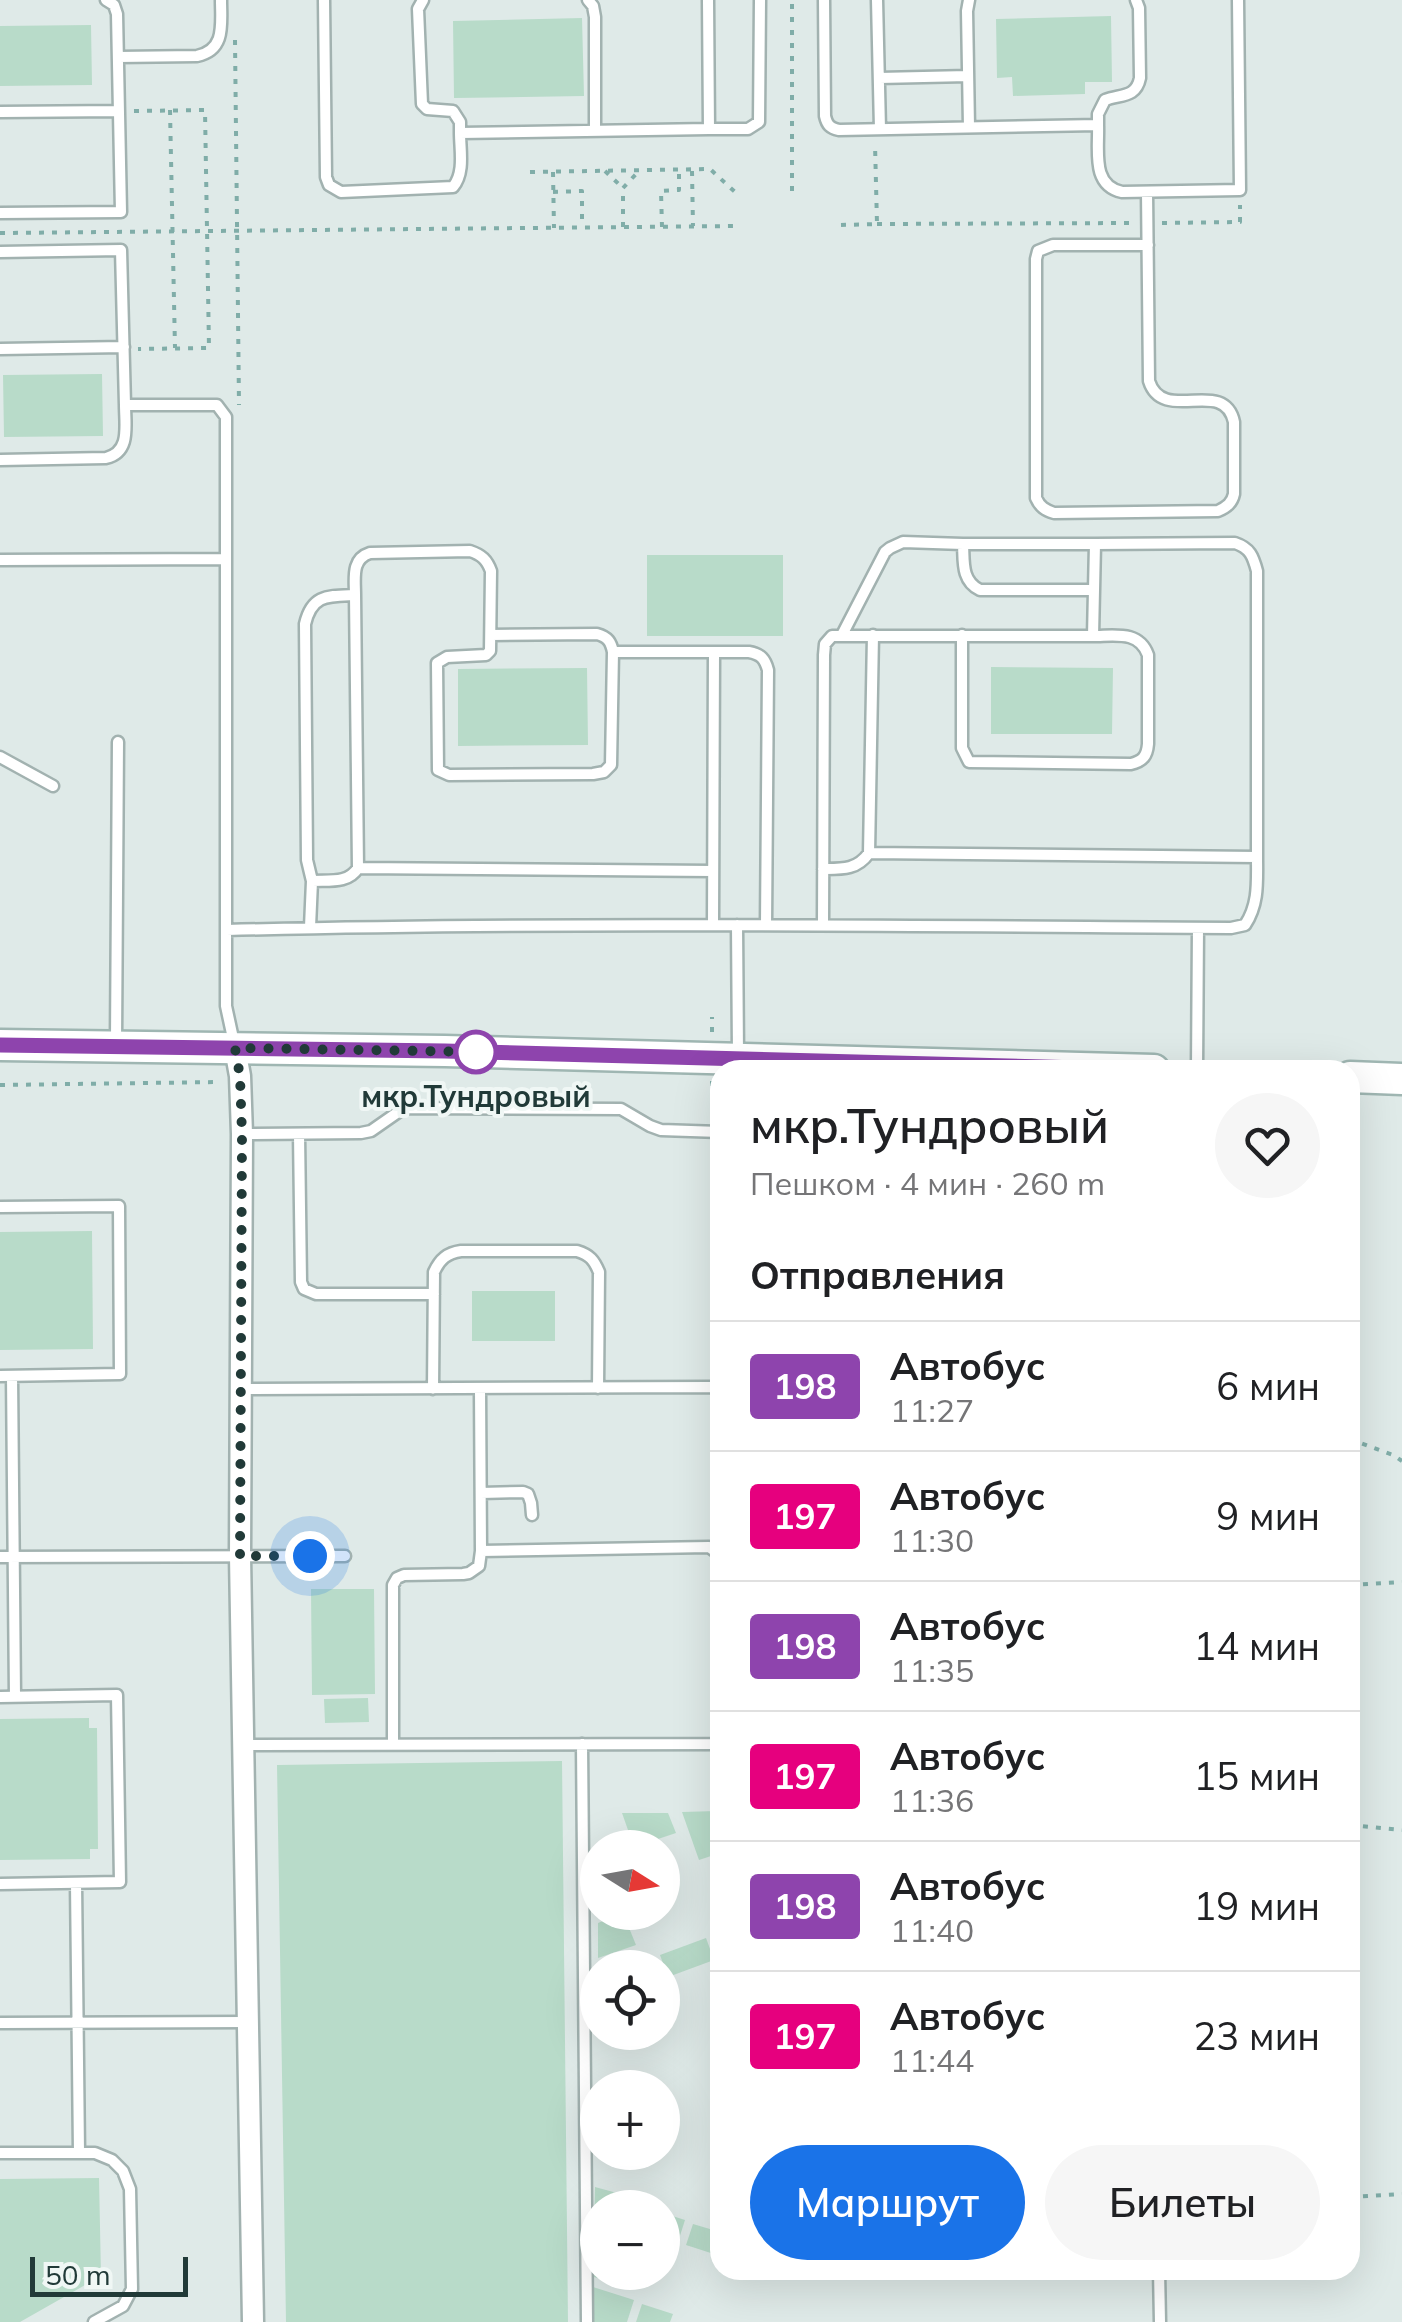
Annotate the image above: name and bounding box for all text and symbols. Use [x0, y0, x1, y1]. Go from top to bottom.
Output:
marker: мкр.Тундровый [455, 1031, 497, 1073]
place label: мкр.Тундровый [361, 1077, 591, 1115]
button: heart [1215, 1093, 1320, 1198]
text: мкр.Тундровый [750, 1095, 1109, 1155]
text: Пешком · 4 мин · 260 m [750, 1163, 1105, 1203]
text: Отправления [750, 1251, 1005, 1299]
text: Автобус [890, 1342, 1045, 1390]
text: 6 мин [1216, 1362, 1320, 1410]
text: 198 [773, 1364, 837, 1408]
text: 11:27 [890, 1390, 974, 1430]
text: Автобус [890, 1472, 1045, 1520]
text: 9 мин [1216, 1492, 1320, 1540]
text: 197 [773, 1494, 837, 1538]
text: 11:30 [890, 1520, 974, 1560]
your location [285, 1531, 335, 1581]
text: Автобус [890, 1602, 1045, 1650]
text: 14 мин [1194, 1622, 1320, 1670]
text: 198 [773, 1624, 837, 1668]
text: 11:35 [890, 1650, 974, 1690]
text: Автобус [890, 1732, 1045, 1780]
text: 15 мин [1194, 1752, 1320, 1800]
text: 197 [773, 1754, 837, 1798]
text: 11:36 [890, 1780, 974, 1820]
north arrow [580, 1830, 680, 1930]
map controls [580, 1830, 680, 2290]
text: Автобус [890, 1862, 1045, 1910]
text: 19 мин [1194, 1882, 1320, 1930]
text: 198 [773, 1884, 837, 1928]
text: 11:40 [890, 1910, 974, 1950]
button: locate [580, 1950, 680, 2050]
text: Автобус [890, 1992, 1045, 2040]
text: 23 мин [1194, 2012, 1320, 2060]
text: 197 [773, 2014, 837, 2058]
text: 11:44 [890, 2040, 974, 2080]
button: + [580, 2070, 680, 2170]
button: Маршрут [750, 2145, 1025, 2260]
button: Билеты [1045, 2145, 1320, 2260]
button: − [580, 2190, 680, 2290]
scale bar [30, 2252, 188, 2296]
text: 50 m [45, 2257, 111, 2292]

